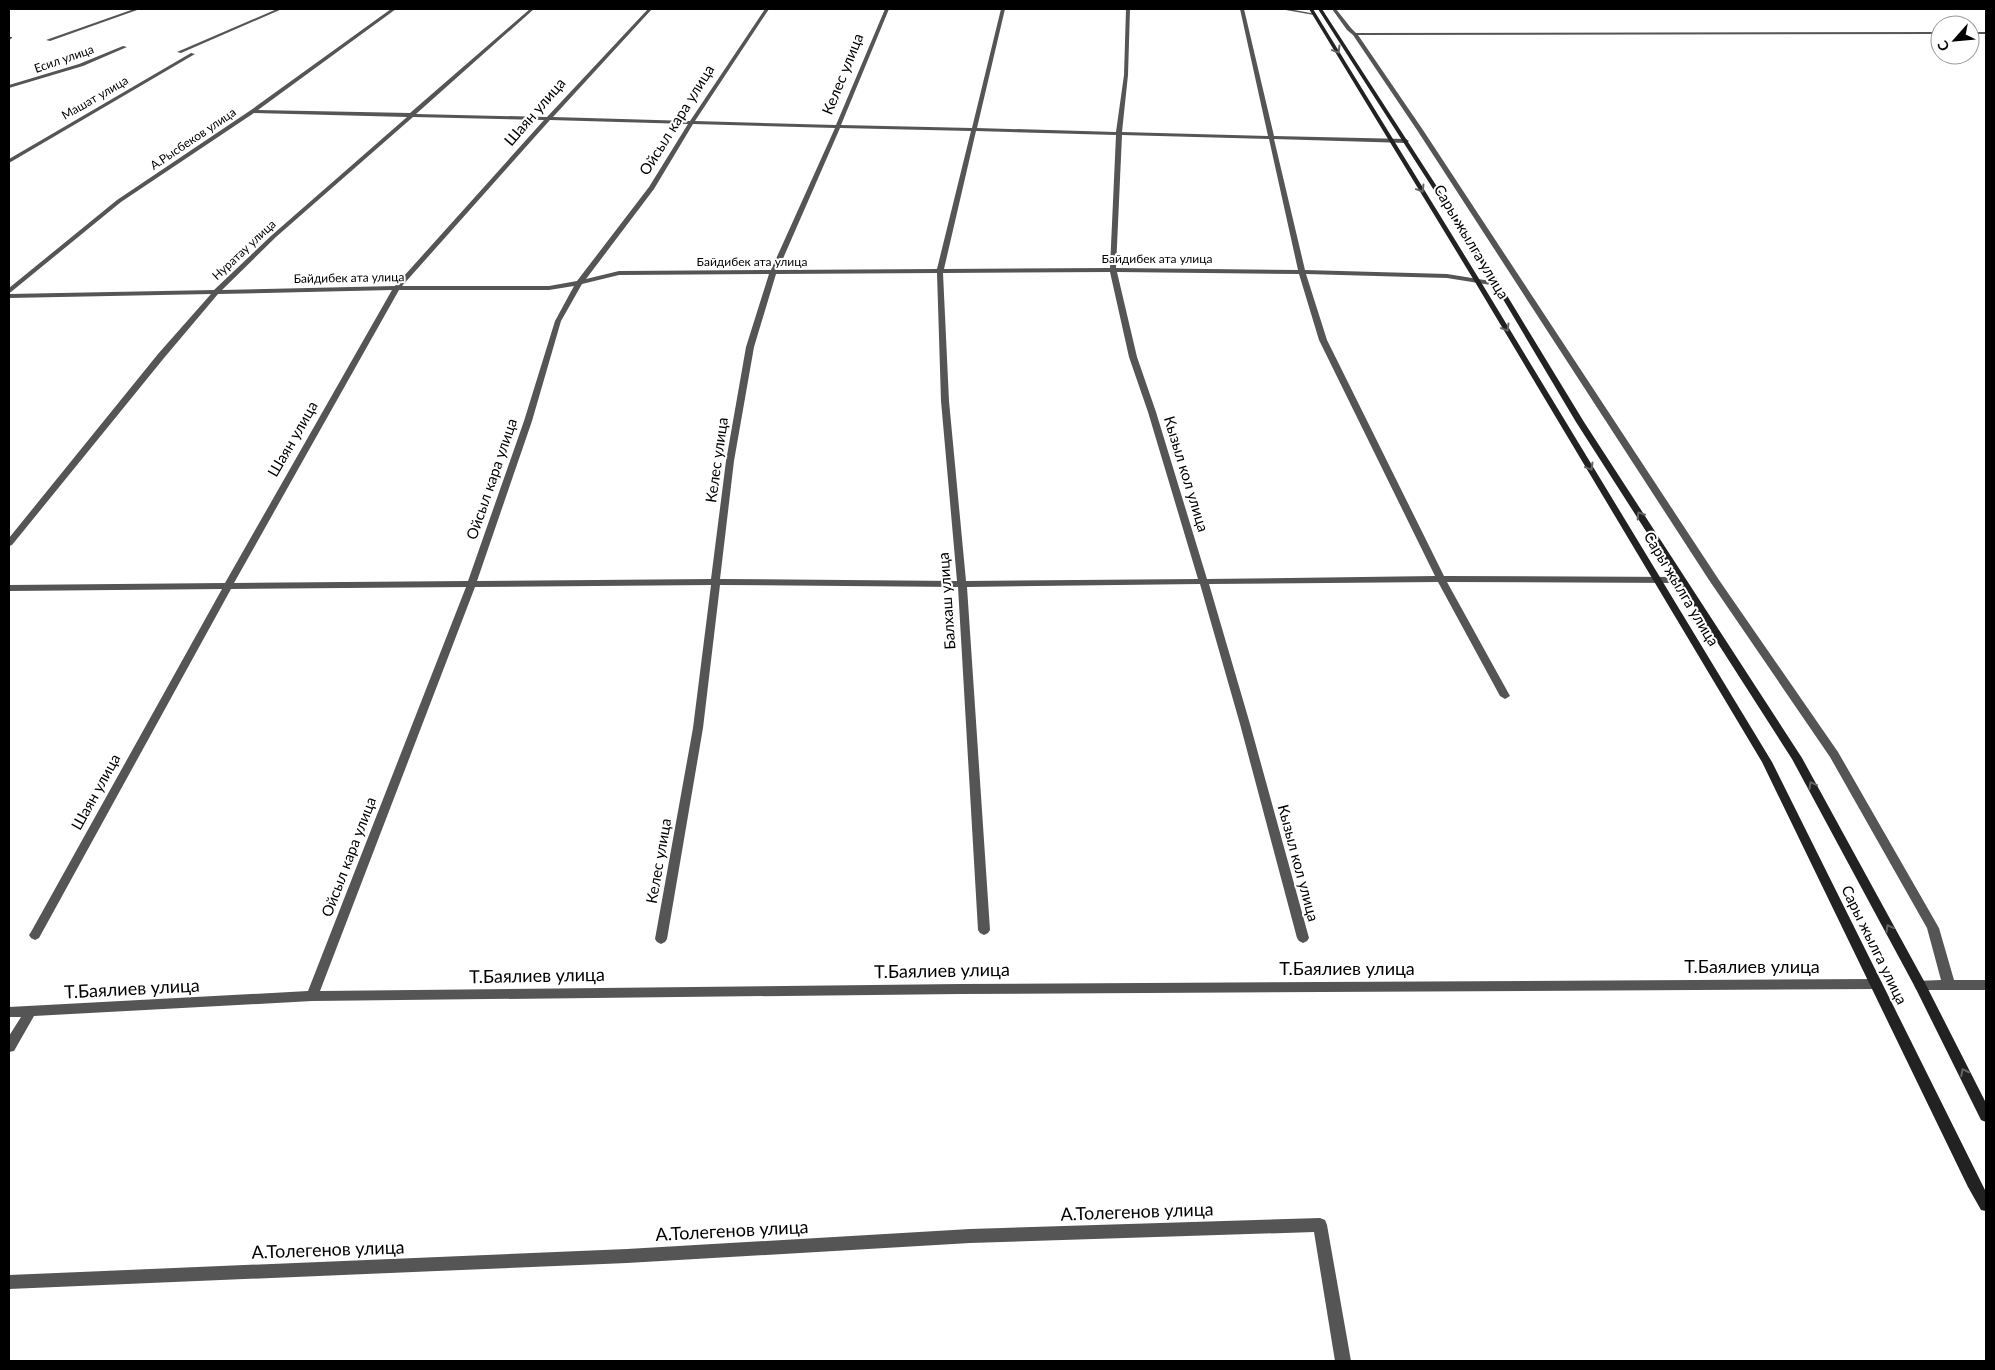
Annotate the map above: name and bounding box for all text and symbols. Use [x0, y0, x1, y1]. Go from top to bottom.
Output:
north arrow [1930, 15, 1980, 65]
street label: Келес улица [818, 30, 867, 117]
text: С [1933, 37, 1953, 54]
street label: Есил улица [32, 41, 96, 76]
one-way arrow [1330, 45, 1340, 54]
street label: Ойсыл кара улица [635, 61, 717, 178]
street label: Машат улица [59, 72, 131, 123]
street label: Шаян улица [500, 74, 569, 149]
street label: А.Рысбеков улица [147, 104, 239, 173]
street label: Сары жылга улица [1431, 181, 1513, 302]
one-way arrow [1415, 183, 1425, 192]
street label: Нуратау улица [209, 216, 279, 283]
street label: Байдибек ата улица [1102, 251, 1212, 266]
street label: Байдибек ата улица [697, 254, 807, 269]
street label: Байдибек ата улица [293, 269, 405, 286]
one-way arrow [1499, 322, 1509, 331]
street label: Шаян улица [263, 398, 321, 479]
street label: Кызыл кол улица [1161, 414, 1213, 534]
street label: Ойсыл кара улица [462, 416, 520, 542]
street label: Келес улица [701, 416, 731, 504]
one-way arrow [1583, 461, 1593, 470]
one-way arrow [1637, 511, 1647, 520]
street label: Сары жылга улица [1641, 528, 1723, 649]
street label: Балхаш улица [934, 552, 958, 650]
street label: Шаян улица [67, 750, 123, 833]
one-way arrow [1808, 782, 1818, 791]
street label: Ойсыл кара улица [317, 794, 379, 919]
street label: Кызыл кол улица [1275, 802, 1323, 923]
street label: Келес улица [642, 817, 674, 905]
street label: Сары жылга улица [1838, 882, 1912, 1007]
one-way arrow [1885, 924, 1895, 933]
street label: Т.Баялиев улица [1684, 955, 1820, 977]
street label: Т.Баялиев улица [1279, 957, 1415, 979]
street label: Т.Баялиев улица [874, 958, 1010, 982]
street label: Т.Баялиев улица [469, 963, 605, 987]
street label: Т.Баялиев улица [64, 973, 200, 1003]
one-way arrow [1960, 1068, 1970, 1077]
street label: А.Толегенов улица [1060, 1197, 1214, 1225]
street label: А.Толегенов улица [655, 1215, 809, 1245]
street label: А.Толегенов улица [251, 1235, 405, 1263]

